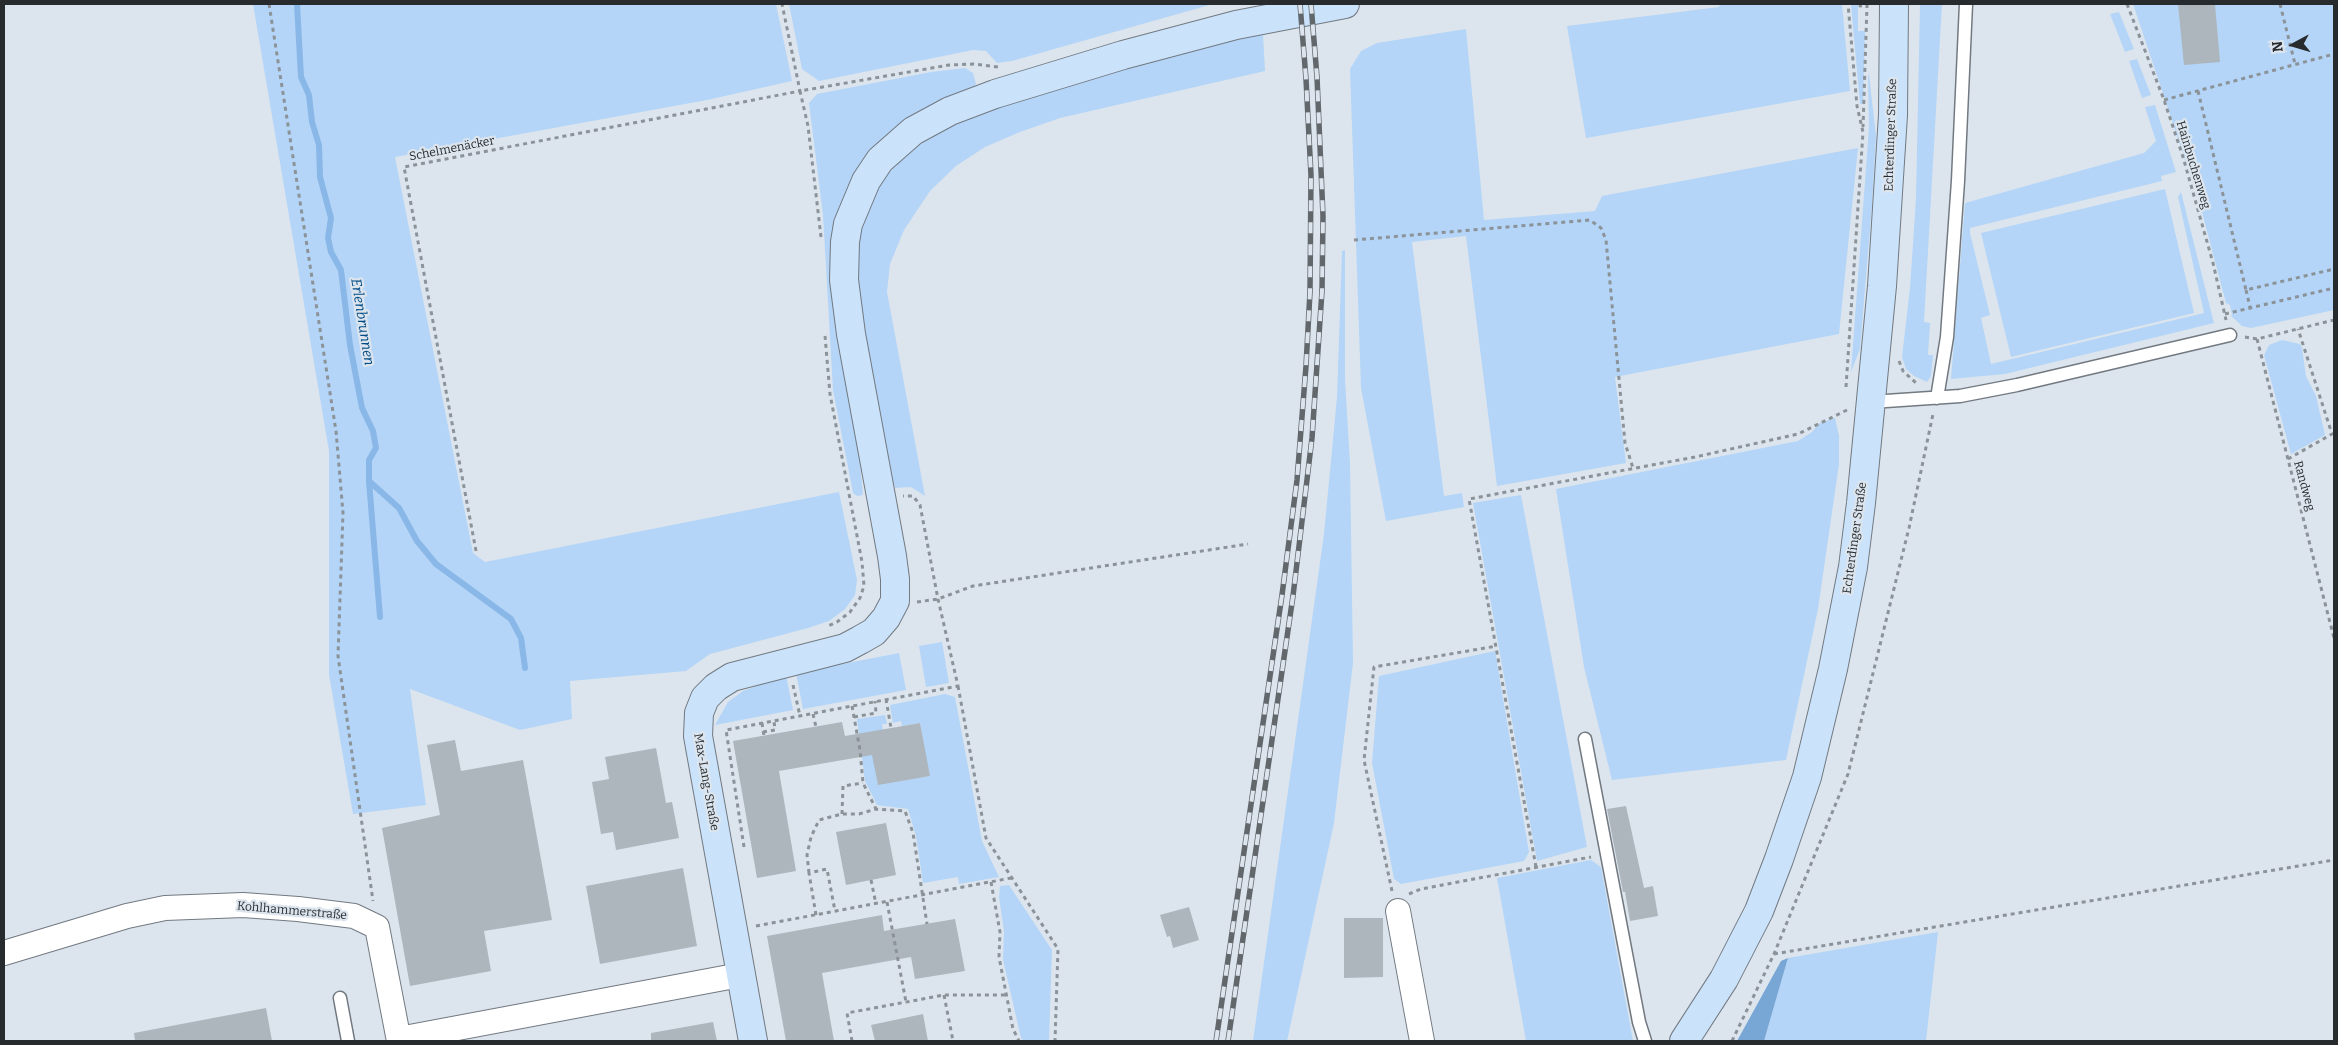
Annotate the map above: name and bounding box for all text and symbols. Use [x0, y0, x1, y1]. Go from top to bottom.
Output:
north arrow [2268, 20, 2318, 70]
text: N [2269, 40, 2287, 53]
street label: Echterdinger Straße [1882, 78, 1900, 192]
street label: Hainbuchenweg [2173, 119, 2213, 211]
street label: Schelmenäcker [408, 134, 496, 164]
water label: Erlenbrunnen [347, 277, 377, 367]
street label: Randweg [2290, 459, 2318, 513]
street label: Echterdinger Straße [1840, 481, 1870, 595]
street label: Max-Lang-Straße [690, 732, 722, 832]
street label: Kohlhammerstraße [236, 899, 348, 923]

